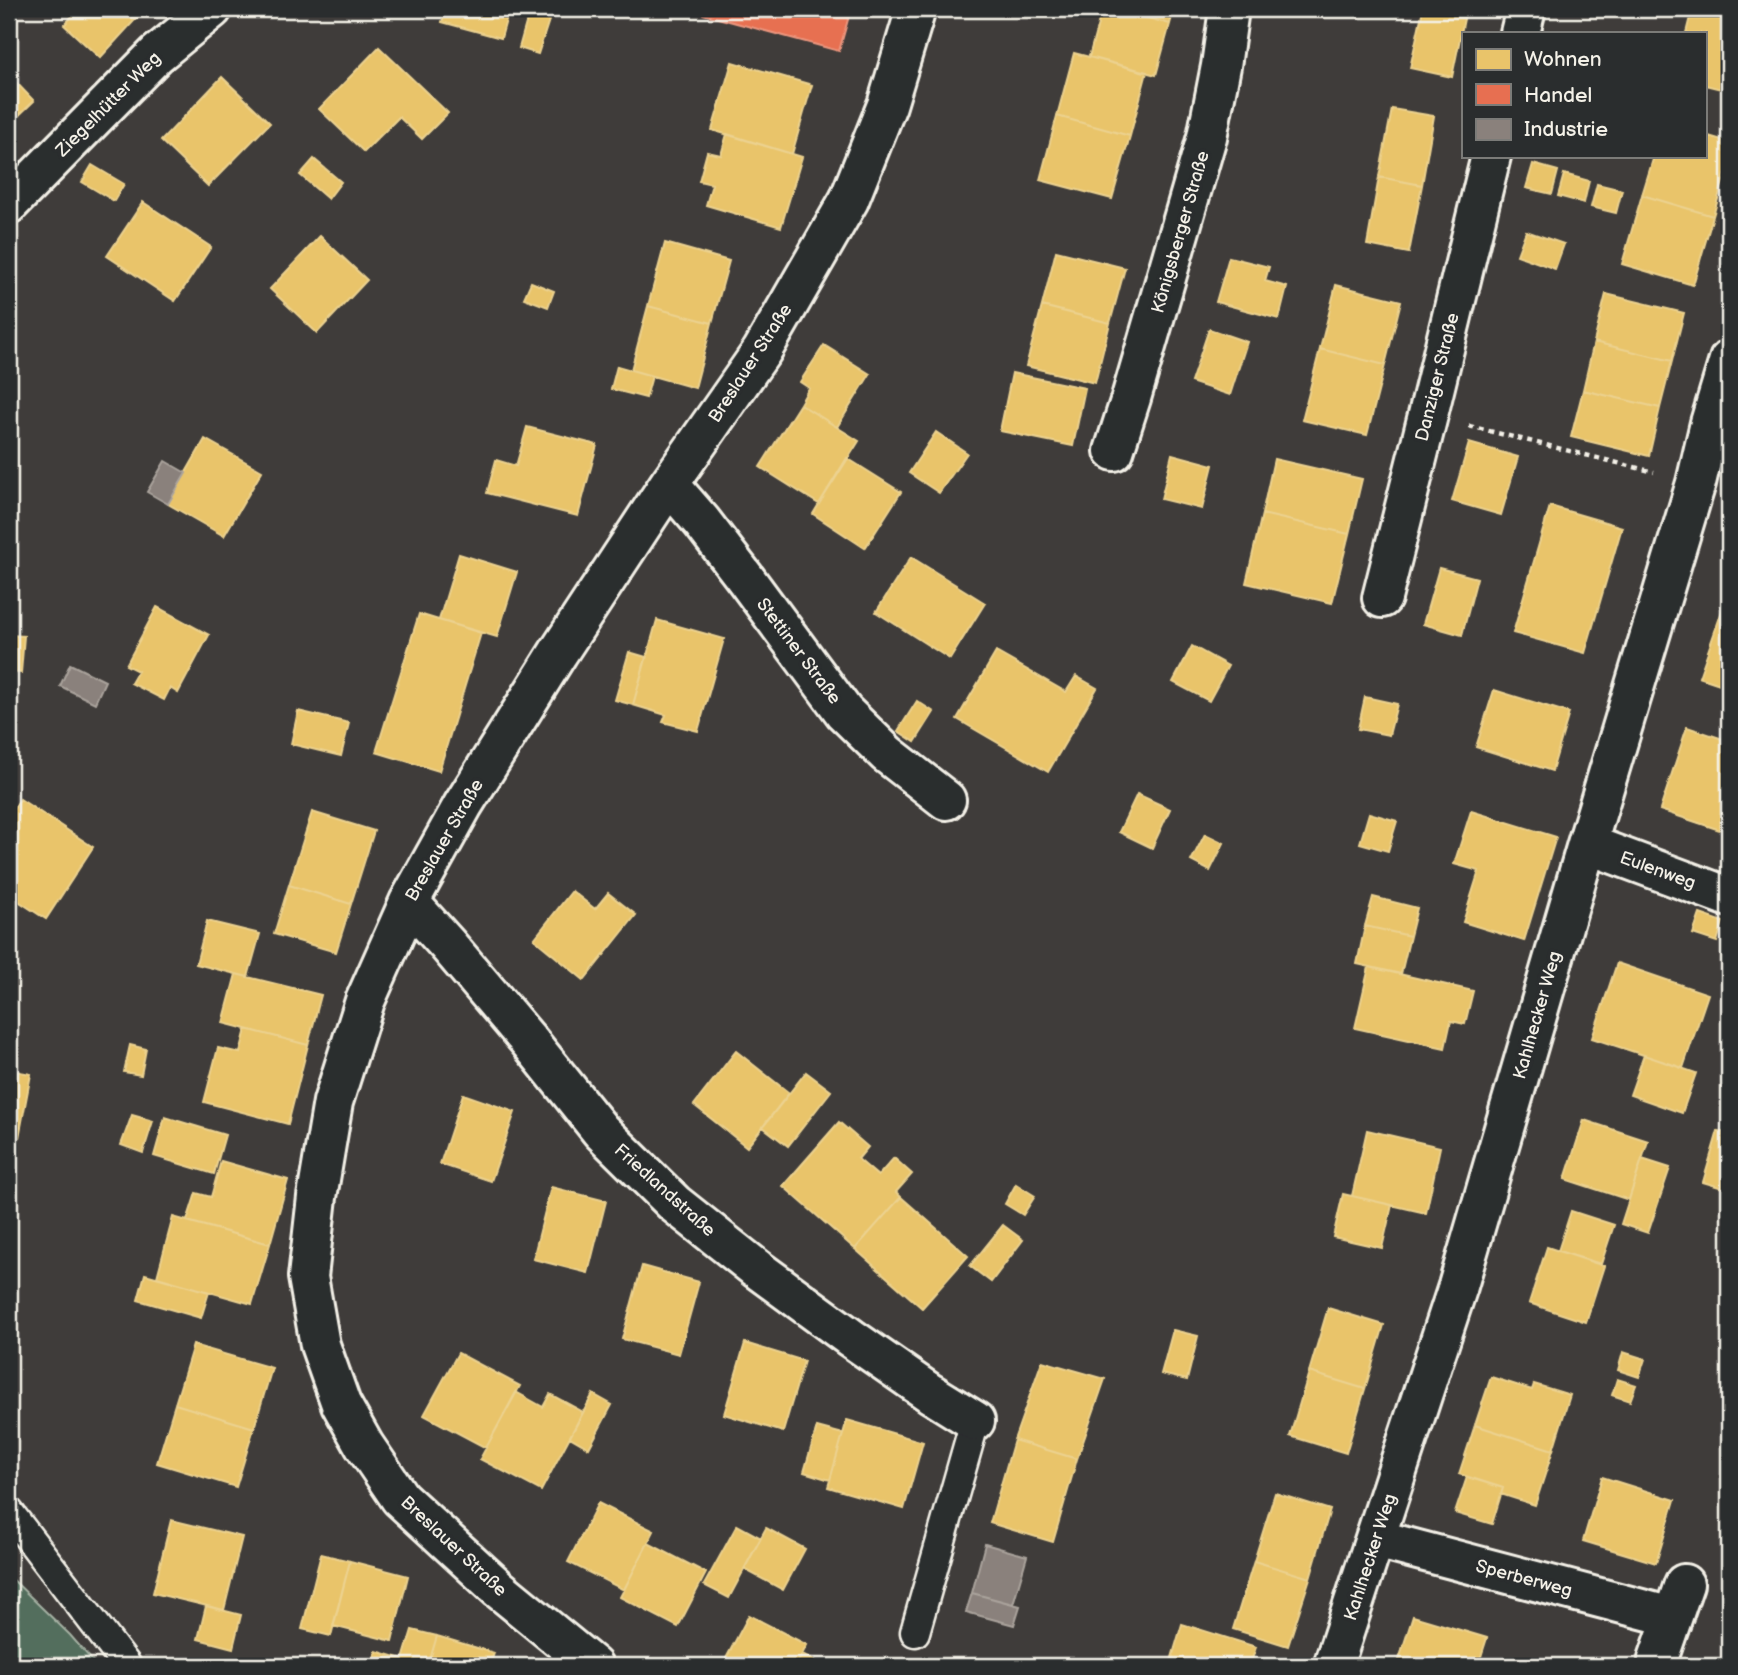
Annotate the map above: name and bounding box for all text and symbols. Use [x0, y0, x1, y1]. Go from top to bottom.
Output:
legend [1462, 32, 1706, 158]
text: Wohnen [1524, 47, 1602, 72]
street label: Ziegelhütter Weg [51, 48, 165, 162]
text: Handel [1524, 83, 1592, 108]
text: Industrie [1524, 117, 1608, 142]
street label: Königsberger Straße [1147, 148, 1214, 316]
street label: Breslauer Straße [704, 300, 797, 427]
street label: Danziger Straße [1411, 310, 1464, 444]
street label: Stettiner Straße [752, 594, 845, 709]
street label: Breslauer Straße [401, 775, 488, 905]
street label: Eulenweg [1617, 847, 1699, 894]
street label: Kahlhecker Weg [1509, 949, 1566, 1082]
street label: Friedlandstraße [610, 1140, 720, 1241]
street label: Kahlhecker Weg [1340, 1491, 1401, 1623]
street label: Breslauer Straße [396, 1492, 511, 1601]
street label: Sperberweg [1473, 1556, 1574, 1601]

